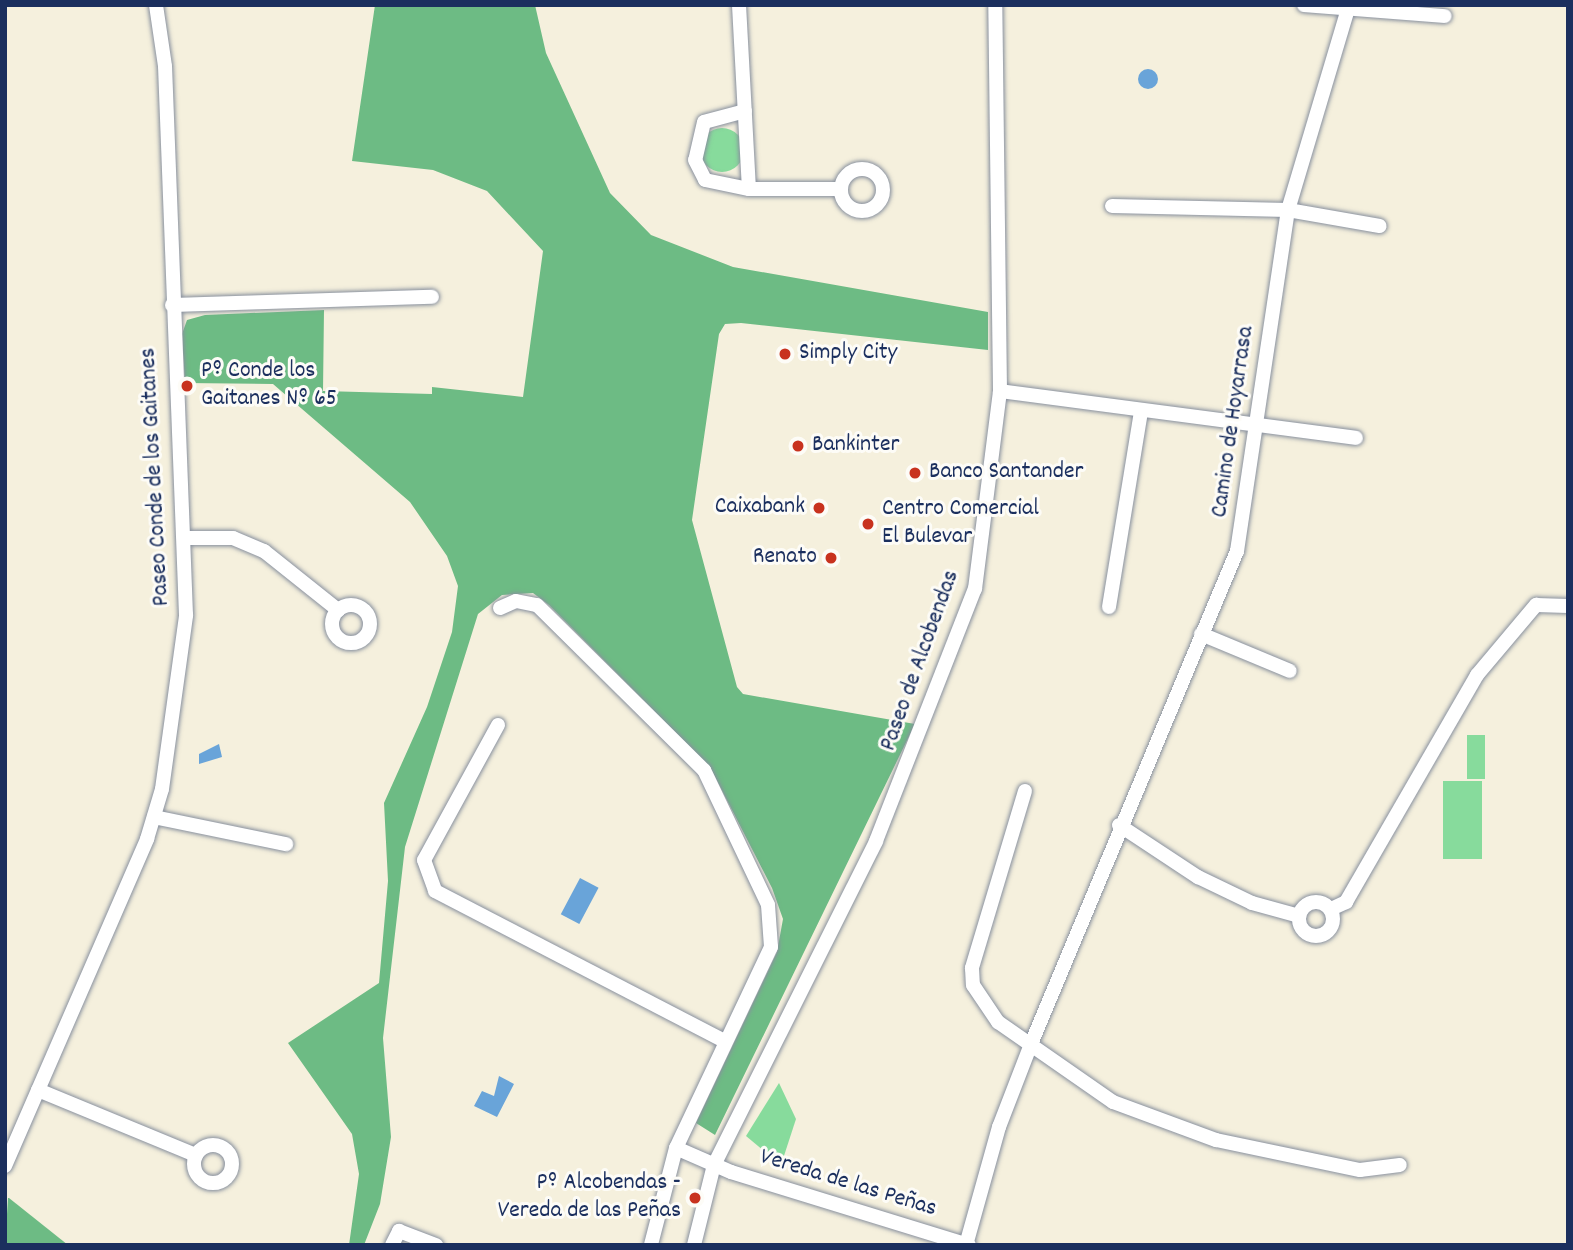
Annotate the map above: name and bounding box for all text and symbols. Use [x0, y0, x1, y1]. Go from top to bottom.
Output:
street label: Camino de Hoyarrasa [1206, 324, 1262, 520]
place label: Simply City [799, 340, 897, 368]
marker: Simply City [777, 346, 793, 362]
street label: Paseo Conde de los Gaitanes [135, 347, 177, 607]
place label: Pº Conde los Gaitanes Nº 65 [201, 358, 337, 414]
marker: Pº Conde los Gaitanes Nº 65 [179, 378, 195, 394]
place label: Bankinter [812, 432, 899, 460]
marker: Bankinter [790, 438, 806, 454]
place label: Banco Santander [929, 459, 1083, 487]
marker: Banco Santander [907, 465, 923, 481]
place label: Caixabank [715, 494, 805, 522]
place label: Centro Comercial El Bulevar [882, 496, 1039, 552]
marker: Caixabank [811, 500, 827, 516]
marker: Centro Comercial El Bulevar [860, 516, 876, 532]
place label: Renato [753, 544, 817, 572]
marker: Renato [823, 550, 839, 566]
street label: Paseo de Alcobendas [875, 567, 967, 755]
street label: Vereda de las Peñas [756, 1143, 940, 1225]
place label: Pº Alcobendas - Vereda de las Peñas [498, 1170, 681, 1226]
marker: Pº Alcobendas - Vereda de las Peñas [687, 1190, 703, 1206]

